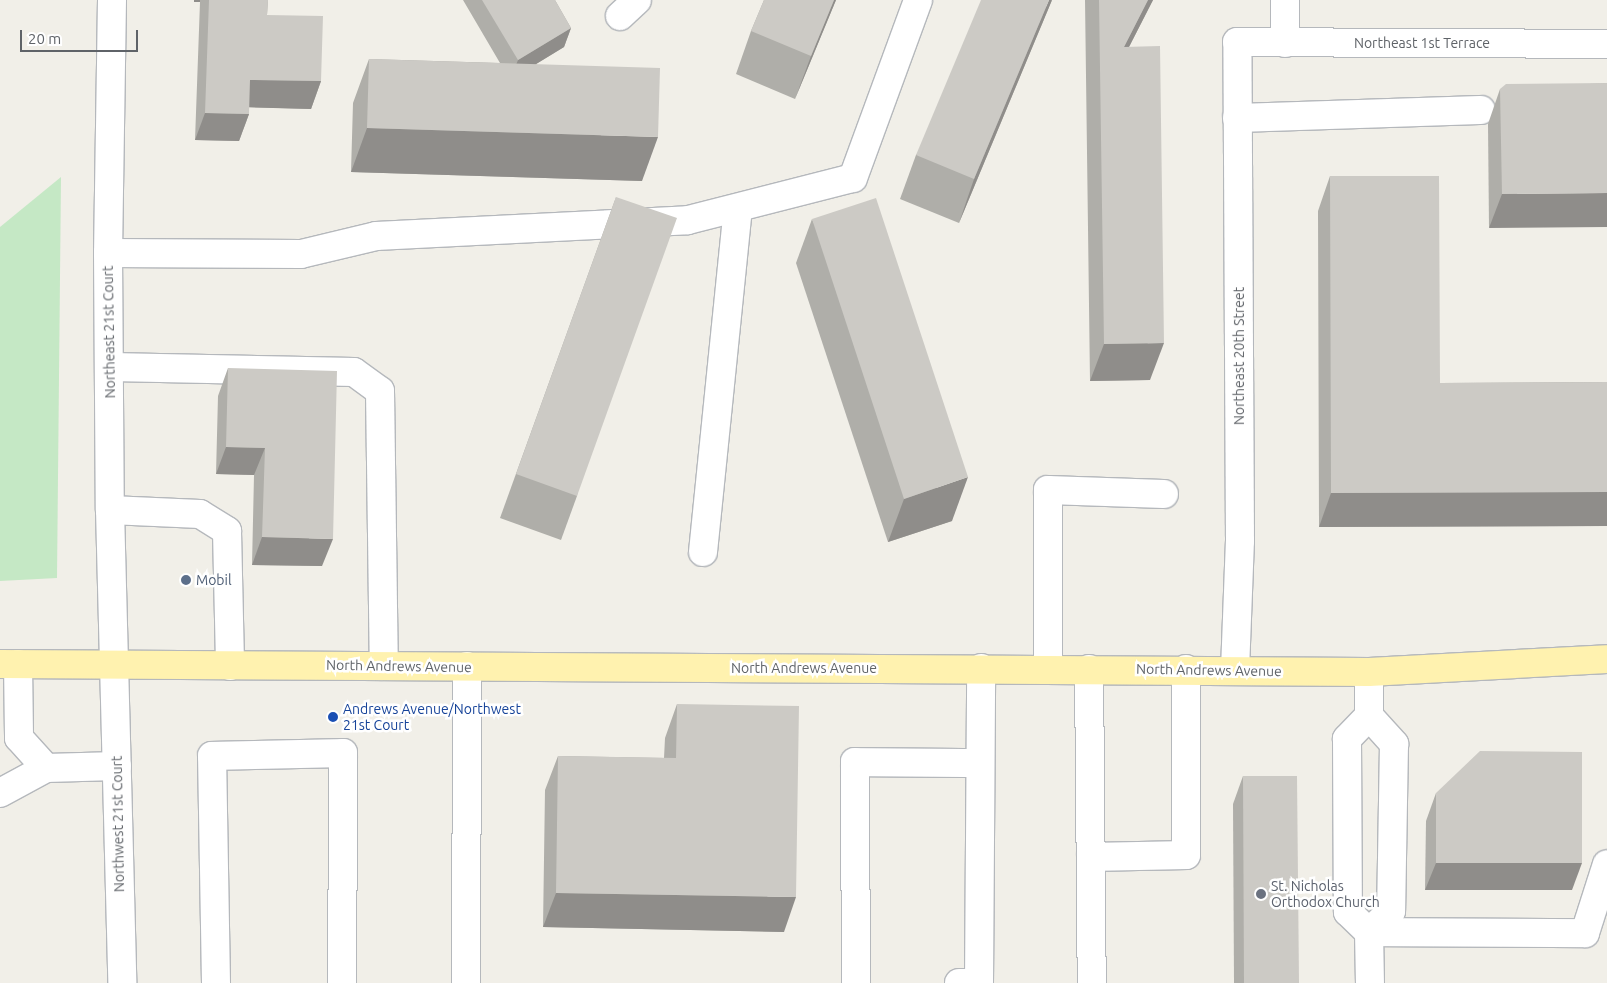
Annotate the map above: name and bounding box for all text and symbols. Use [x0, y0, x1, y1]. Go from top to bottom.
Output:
scale bar [22, 20, 140, 52]
text: 20 m [28, 30, 61, 47]
street label: Northeast 1st Terrace [1354, 35, 1490, 51]
street label: Northeast 21st Court [99, 265, 119, 399]
street label: Northeast 20th Street [1231, 287, 1247, 425]
place label: Mobil [196, 572, 232, 588]
marker: Mobil [180, 574, 192, 586]
street label: North Andrews Avenue [326, 656, 472, 676]
street label: North Andrews Avenue [731, 660, 877, 676]
street label: North Andrews Avenue [1136, 660, 1282, 680]
place label: Andrews Avenue/Northwest 21st Court [343, 701, 521, 734]
marker: Andrews Avenue/Northwest 21st Court [327, 711, 339, 723]
street label: Northwest 21st Court [108, 756, 128, 892]
place label: St. Nicholas Orthodox Church [1271, 878, 1380, 910]
marker: St. Nicholas Orthodox Church [1255, 888, 1267, 900]

